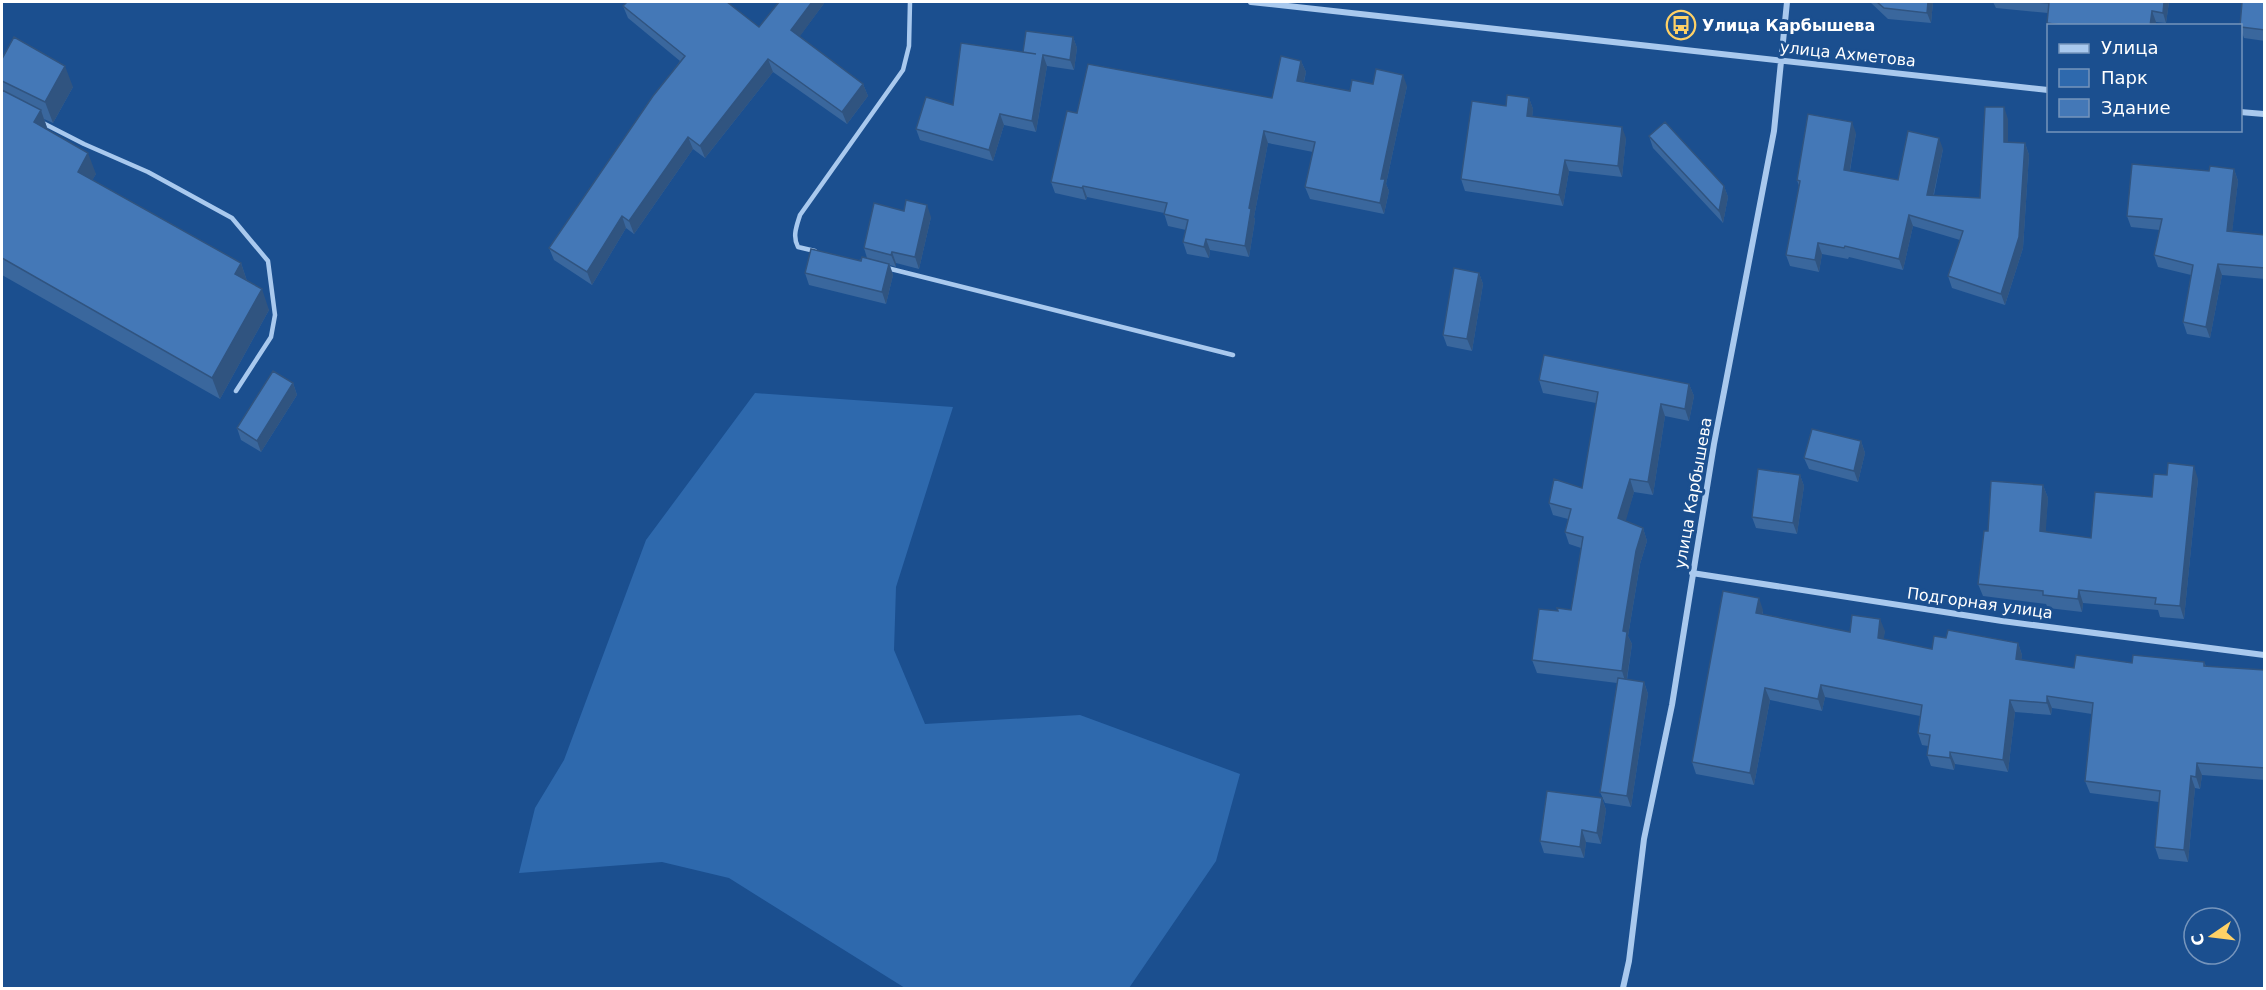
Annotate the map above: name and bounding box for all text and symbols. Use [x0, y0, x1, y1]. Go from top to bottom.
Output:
bus stop icon: Улица Карбышева [1665, 9, 1697, 41]
place label: Улица Карбышева [1702, 16, 1875, 35]
legend [2047, 24, 2242, 132]
street label: улица Ахметова [1779, 37, 1917, 71]
text: Улица [2101, 37, 2158, 58]
text: Парк [2101, 67, 2148, 88]
text: Здание [2101, 97, 2171, 118]
street label: улица Карбышева [1670, 416, 1716, 570]
street label: Подгорная улица [1906, 583, 2054, 623]
north arrow [2182, 906, 2242, 966]
text: С [2187, 932, 2209, 948]

